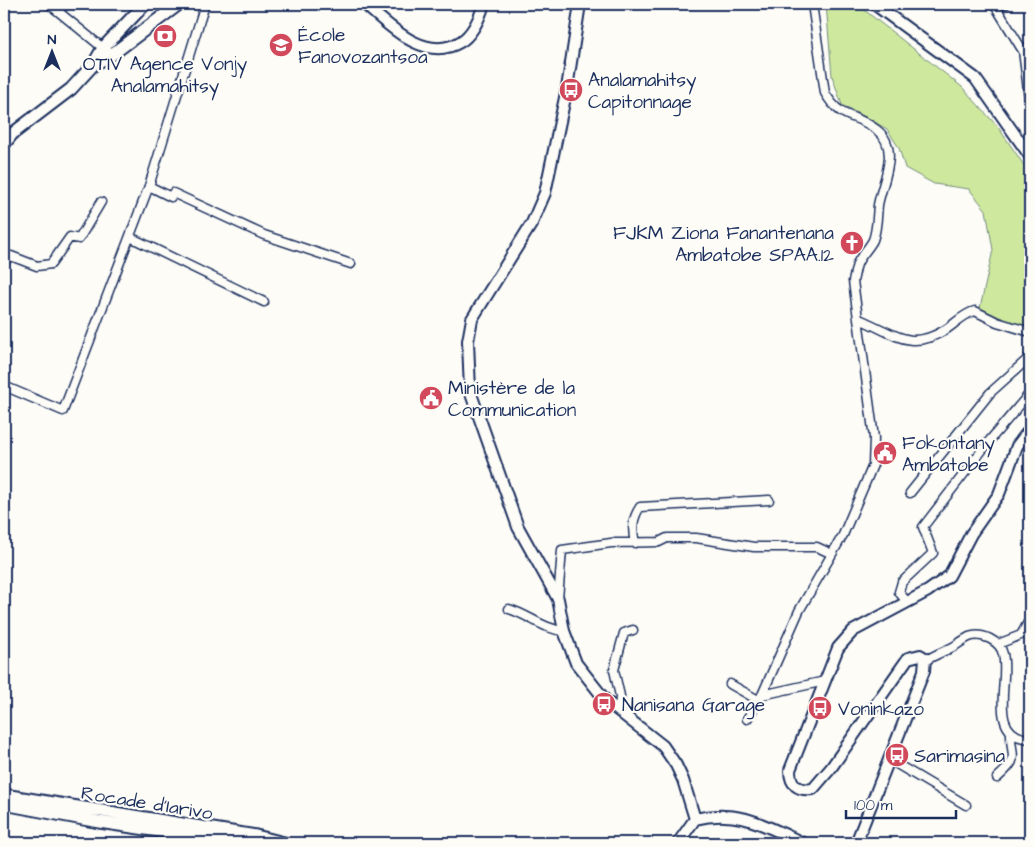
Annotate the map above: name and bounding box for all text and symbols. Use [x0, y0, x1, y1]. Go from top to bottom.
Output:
place label: École Fanovozantsoa [298, 22, 428, 71]
bank icon: OTIV Agence Vonjy Analamahitsy [152, 23, 178, 49]
north arrow [28, 28, 78, 78]
text: N [48, 30, 57, 50]
school or university icon: École Fanovozantsoa [268, 32, 294, 58]
place label: OTIV Agence Vonjy Analamahitsy [83, 51, 248, 101]
place label: Analamahitsy Capitonnage [588, 67, 697, 117]
bus stop icon: Analamahitsy Capitonnage [558, 77, 584, 103]
place label: FJKM Ziona Fanantenana Ambatobe SPAA.12 [613, 220, 834, 269]
church icon: FJKM Ziona Fanantenana Ambatobe SPAA.12 [839, 230, 865, 256]
place label: Ministère de la Communication [448, 375, 576, 424]
public building icon: Ministère de la Communication [418, 385, 444, 411]
place label: Fokontany Ambatobe [902, 430, 996, 479]
public building icon: Fokontany Ambatobe [872, 440, 898, 466]
bus stop icon: Nanisana Garage [591, 691, 617, 717]
place label: Nanisana Garage [622, 692, 765, 720]
bus stop icon: Voninkazo [807, 695, 833, 721]
place label: Voninkazo [838, 696, 924, 723]
bus stop icon: Sarimasina [884, 742, 910, 768]
place label: Sarimasina [914, 743, 1006, 770]
street label: Rocade d'Iarivo [79, 780, 215, 827]
scale bar [846, 787, 956, 819]
text: 100 m [854, 795, 893, 816]

